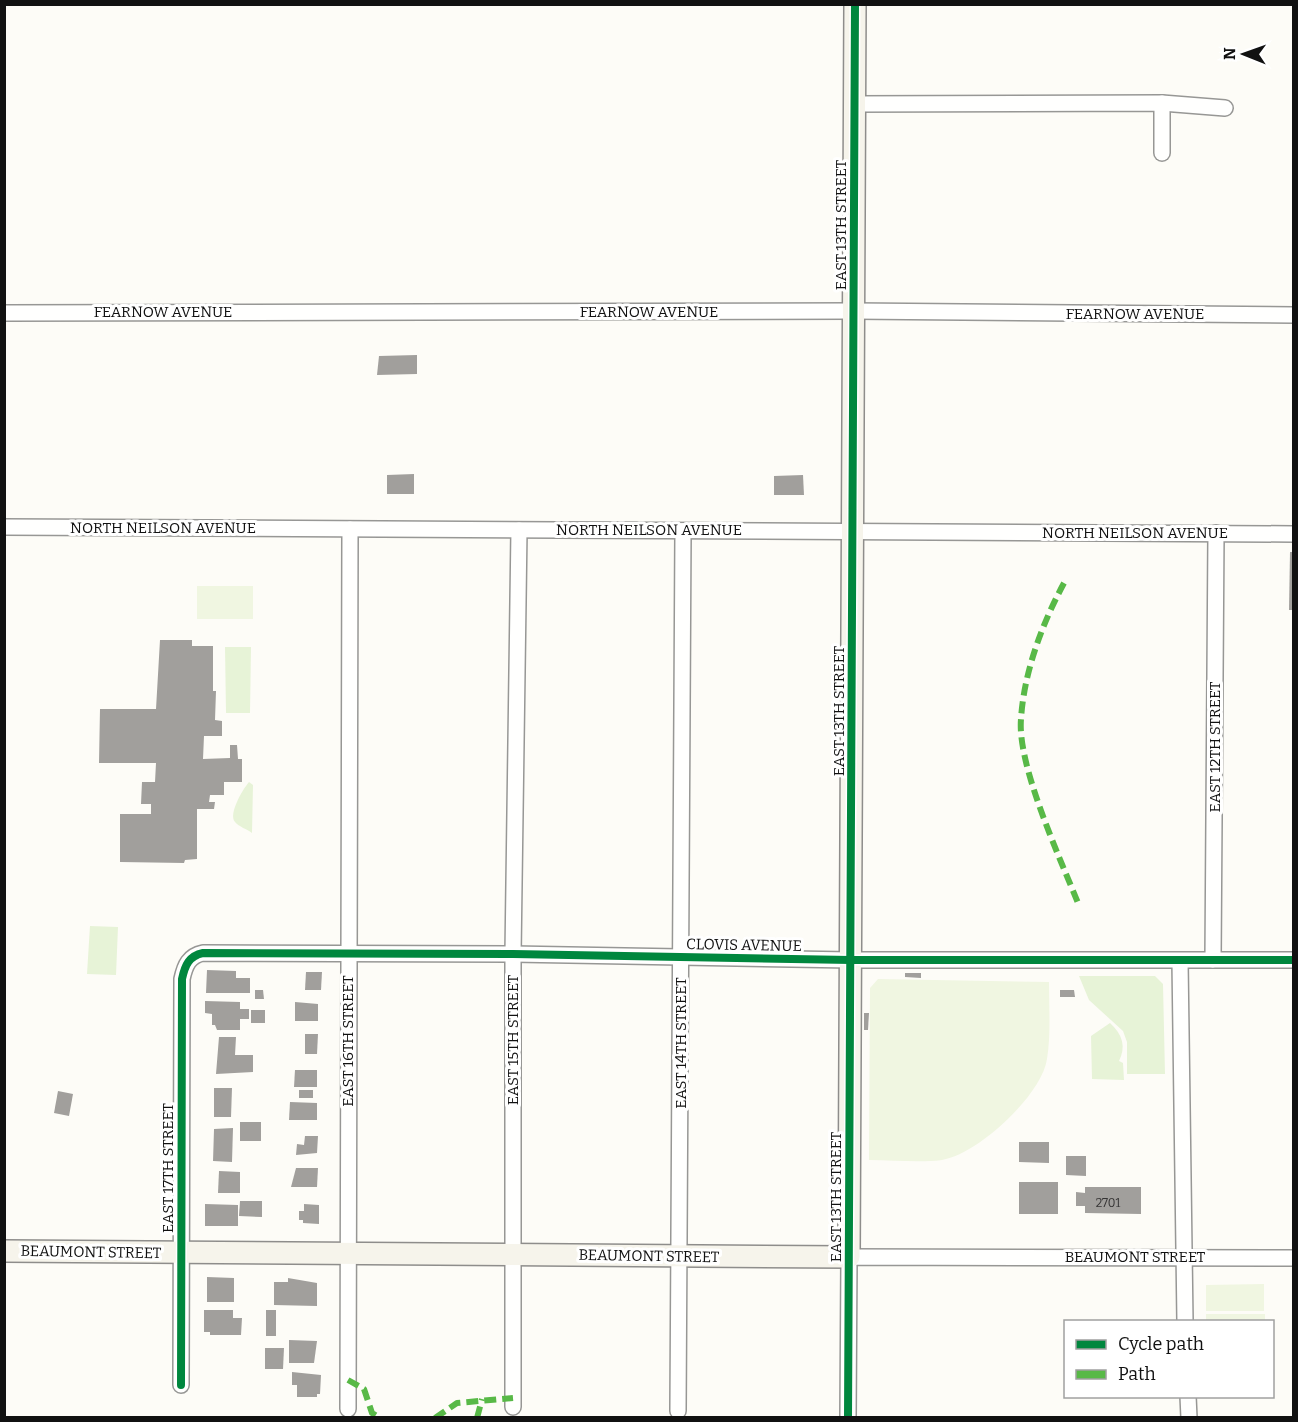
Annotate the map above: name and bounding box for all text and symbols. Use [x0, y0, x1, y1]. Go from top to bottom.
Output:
north arrow [1214, 24, 1274, 84]
text: N [1220, 47, 1239, 60]
street label: EAST 13TH STREET [832, 159, 850, 290]
street label: FEARNOW AVENUE [94, 303, 232, 321]
street label: FEARNOW AVENUE [580, 303, 718, 321]
street label: FEARNOW AVENUE [1066, 305, 1204, 323]
street label: NORTH NEILSON AVENUE [70, 519, 256, 537]
street label: NORTH NEILSON AVENUE [556, 521, 742, 539]
street label: NORTH NEILSON AVENUE [1042, 524, 1228, 542]
street label: EAST 13TH STREET [830, 645, 848, 776]
street label: EAST 12TH STREET [1206, 681, 1224, 812]
street label: CLOVIS AVENUE [686, 935, 802, 955]
street label: EAST 15TH STREET [504, 974, 522, 1105]
street label: EAST 16TH STREET [339, 975, 357, 1107]
street label: EAST 14TH STREET [672, 977, 690, 1109]
street label: EAST 17TH STREET [159, 1103, 177, 1233]
street label: EAST 13TH STREET [827, 1131, 845, 1262]
house number: 2701 [1096, 1196, 1120, 1210]
street label: BEAUMONT STREET [20, 1242, 162, 1262]
street label: BEAUMONT STREET [578, 1246, 720, 1266]
street label: BEAUMONT STREET [1065, 1248, 1206, 1266]
legend [1064, 1320, 1274, 1398]
text: Cycle path [1118, 1333, 1204, 1355]
text: Path [1118, 1363, 1156, 1385]

